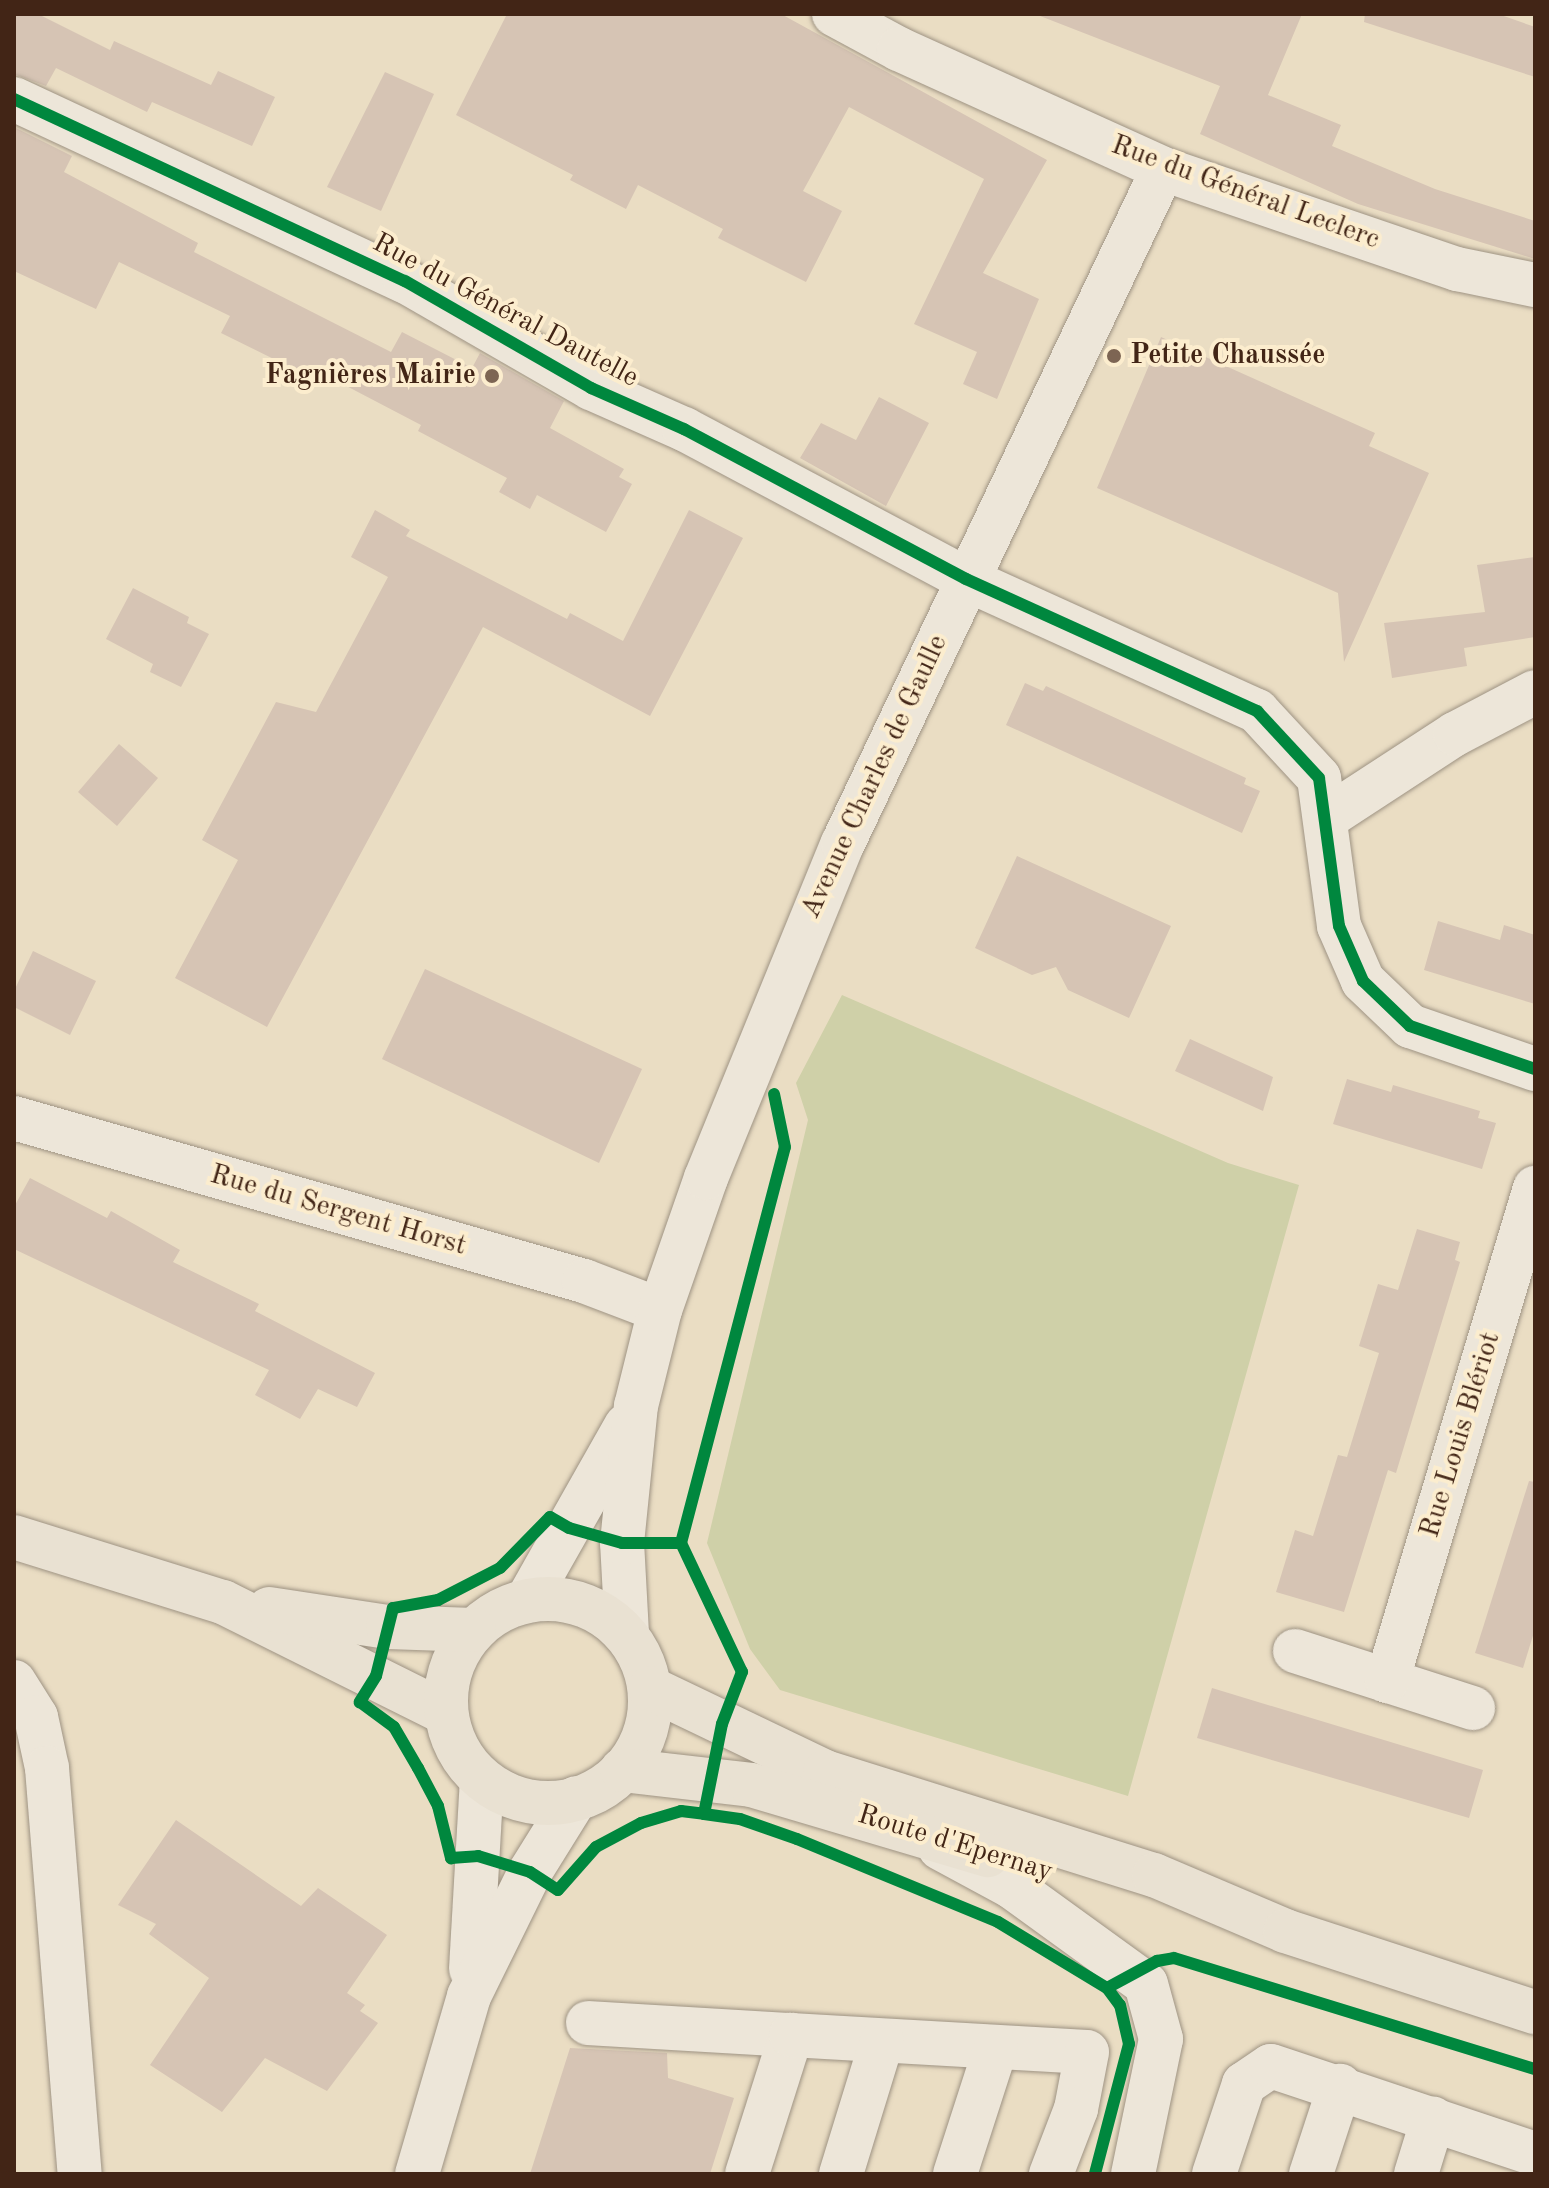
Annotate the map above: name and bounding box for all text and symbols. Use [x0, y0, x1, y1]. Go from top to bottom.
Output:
street label: Rue du Général Leclerc [1106, 129, 1384, 257]
street label: Rue du Général Dautelle [366, 227, 644, 395]
place label: Petite Chaussée [1130, 339, 1325, 373]
marker: Petite Chaussée [1105, 347, 1123, 365]
place label: Fagnières Mairie [265, 359, 476, 393]
marker: Fagnières Mairie [483, 367, 501, 385]
street label: Avenue Charles de Gaulle [795, 630, 955, 924]
street label: Rue du Sergent Horst [206, 1158, 470, 1264]
street label: Rue Louis Blériot [1414, 1328, 1508, 1542]
street label: Route d'Epernay [853, 1798, 1057, 1890]

